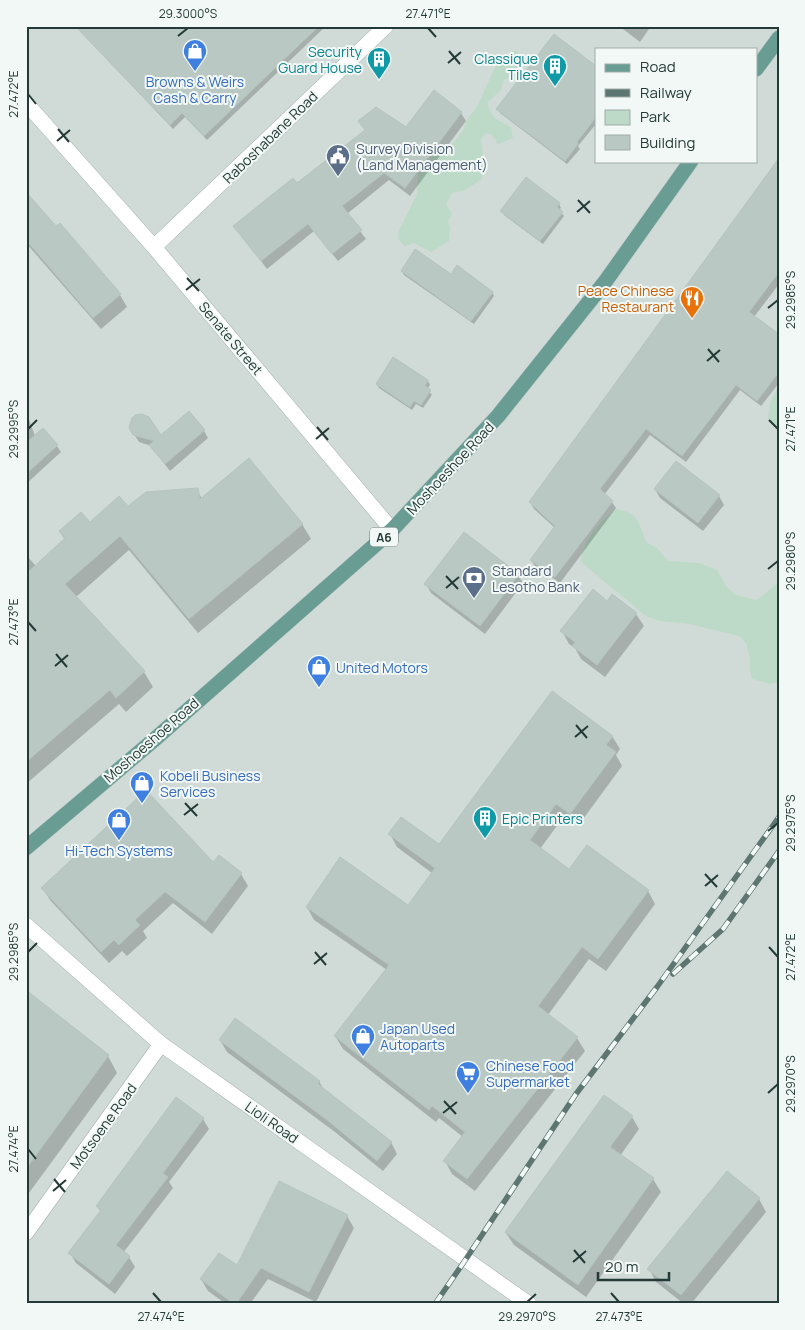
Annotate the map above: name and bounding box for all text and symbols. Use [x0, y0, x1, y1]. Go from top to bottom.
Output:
text: 29.3000°S [159, 5, 217, 22]
text: 27.471°E [405, 5, 451, 22]
shop icon: Browns & Weirs Cash & Carry [182, 38, 208, 72]
place label: Security Guard House [278, 42, 363, 77]
building icon: Security Guard House [366, 46, 392, 80]
legend [595, 48, 758, 162]
place label: Classique Tiles [474, 49, 538, 84]
building icon: Classique Tiles [542, 53, 568, 87]
text: Road [640, 56, 676, 77]
text: 27.472°E [5, 70, 22, 118]
place label: Browns & Weirs Cash & Carry [146, 72, 244, 107]
text: Railway [640, 82, 692, 103]
street label: Raboshabane Road [218, 87, 322, 187]
text: Park [640, 106, 670, 127]
text: Building [640, 132, 695, 153]
place label: Survey Division (Land Management) [356, 139, 488, 174]
public building icon: Survey Division (Land Management) [325, 143, 351, 177]
text: 29.2985°S [782, 271, 799, 329]
place label: Peace Chinese Restaurant [578, 281, 674, 316]
restaurant icon: Peace Chinese Restaurant [679, 285, 705, 319]
street label: Senate Street [195, 297, 267, 379]
text: 29.2995°S [5, 400, 22, 458]
text: 27.471°E [782, 406, 799, 452]
street label: Moshoeshoe Road [402, 418, 498, 518]
road number: A6 [370, 528, 398, 546]
text: 29.2980°S [782, 532, 799, 590]
place label: Standard Lesotho Bank [492, 561, 581, 596]
bank icon: Standard Lesotho Bank [461, 565, 487, 599]
text: 27.473°E [5, 598, 22, 646]
shop icon: United Motors [306, 654, 332, 688]
place label: United Motors [336, 658, 428, 677]
street label: Moshoeshoe Road [99, 693, 203, 787]
place label: Kobeli Business Services [160, 766, 261, 801]
shop icon: Kobeli Business Services [129, 770, 155, 804]
text: 29.2975°S [782, 795, 799, 851]
building icon: Epic Printers [472, 805, 498, 839]
shop icon: Hi-Tech Systems [106, 807, 132, 841]
place label: Epic Printers [502, 809, 583, 828]
place label: Hi-Tech Systems [65, 841, 173, 860]
text: 29.2985°S [5, 923, 22, 981]
text: 27.472°E [782, 933, 799, 981]
place label: Japan Used Autoparts [380, 1019, 455, 1054]
shop icon: Japan Used Autoparts [350, 1023, 376, 1057]
text: 29.2970°S [782, 1055, 799, 1113]
place label: Chinese Food Supermarket [486, 1056, 574, 1091]
supermarket icon: Chinese Food Supermarket [455, 1060, 481, 1094]
street label: Motsoene Road [65, 1079, 141, 1173]
street label: Lioli Road [241, 1097, 303, 1147]
text: 27.474°E [5, 1125, 22, 1173]
scale bar [598, 1250, 669, 1282]
text: 20 m [605, 1256, 638, 1277]
text: 27.474°E [137, 1308, 185, 1325]
text: 29.2970°S [498, 1308, 556, 1325]
text: 27.473°E [595, 1308, 643, 1325]

